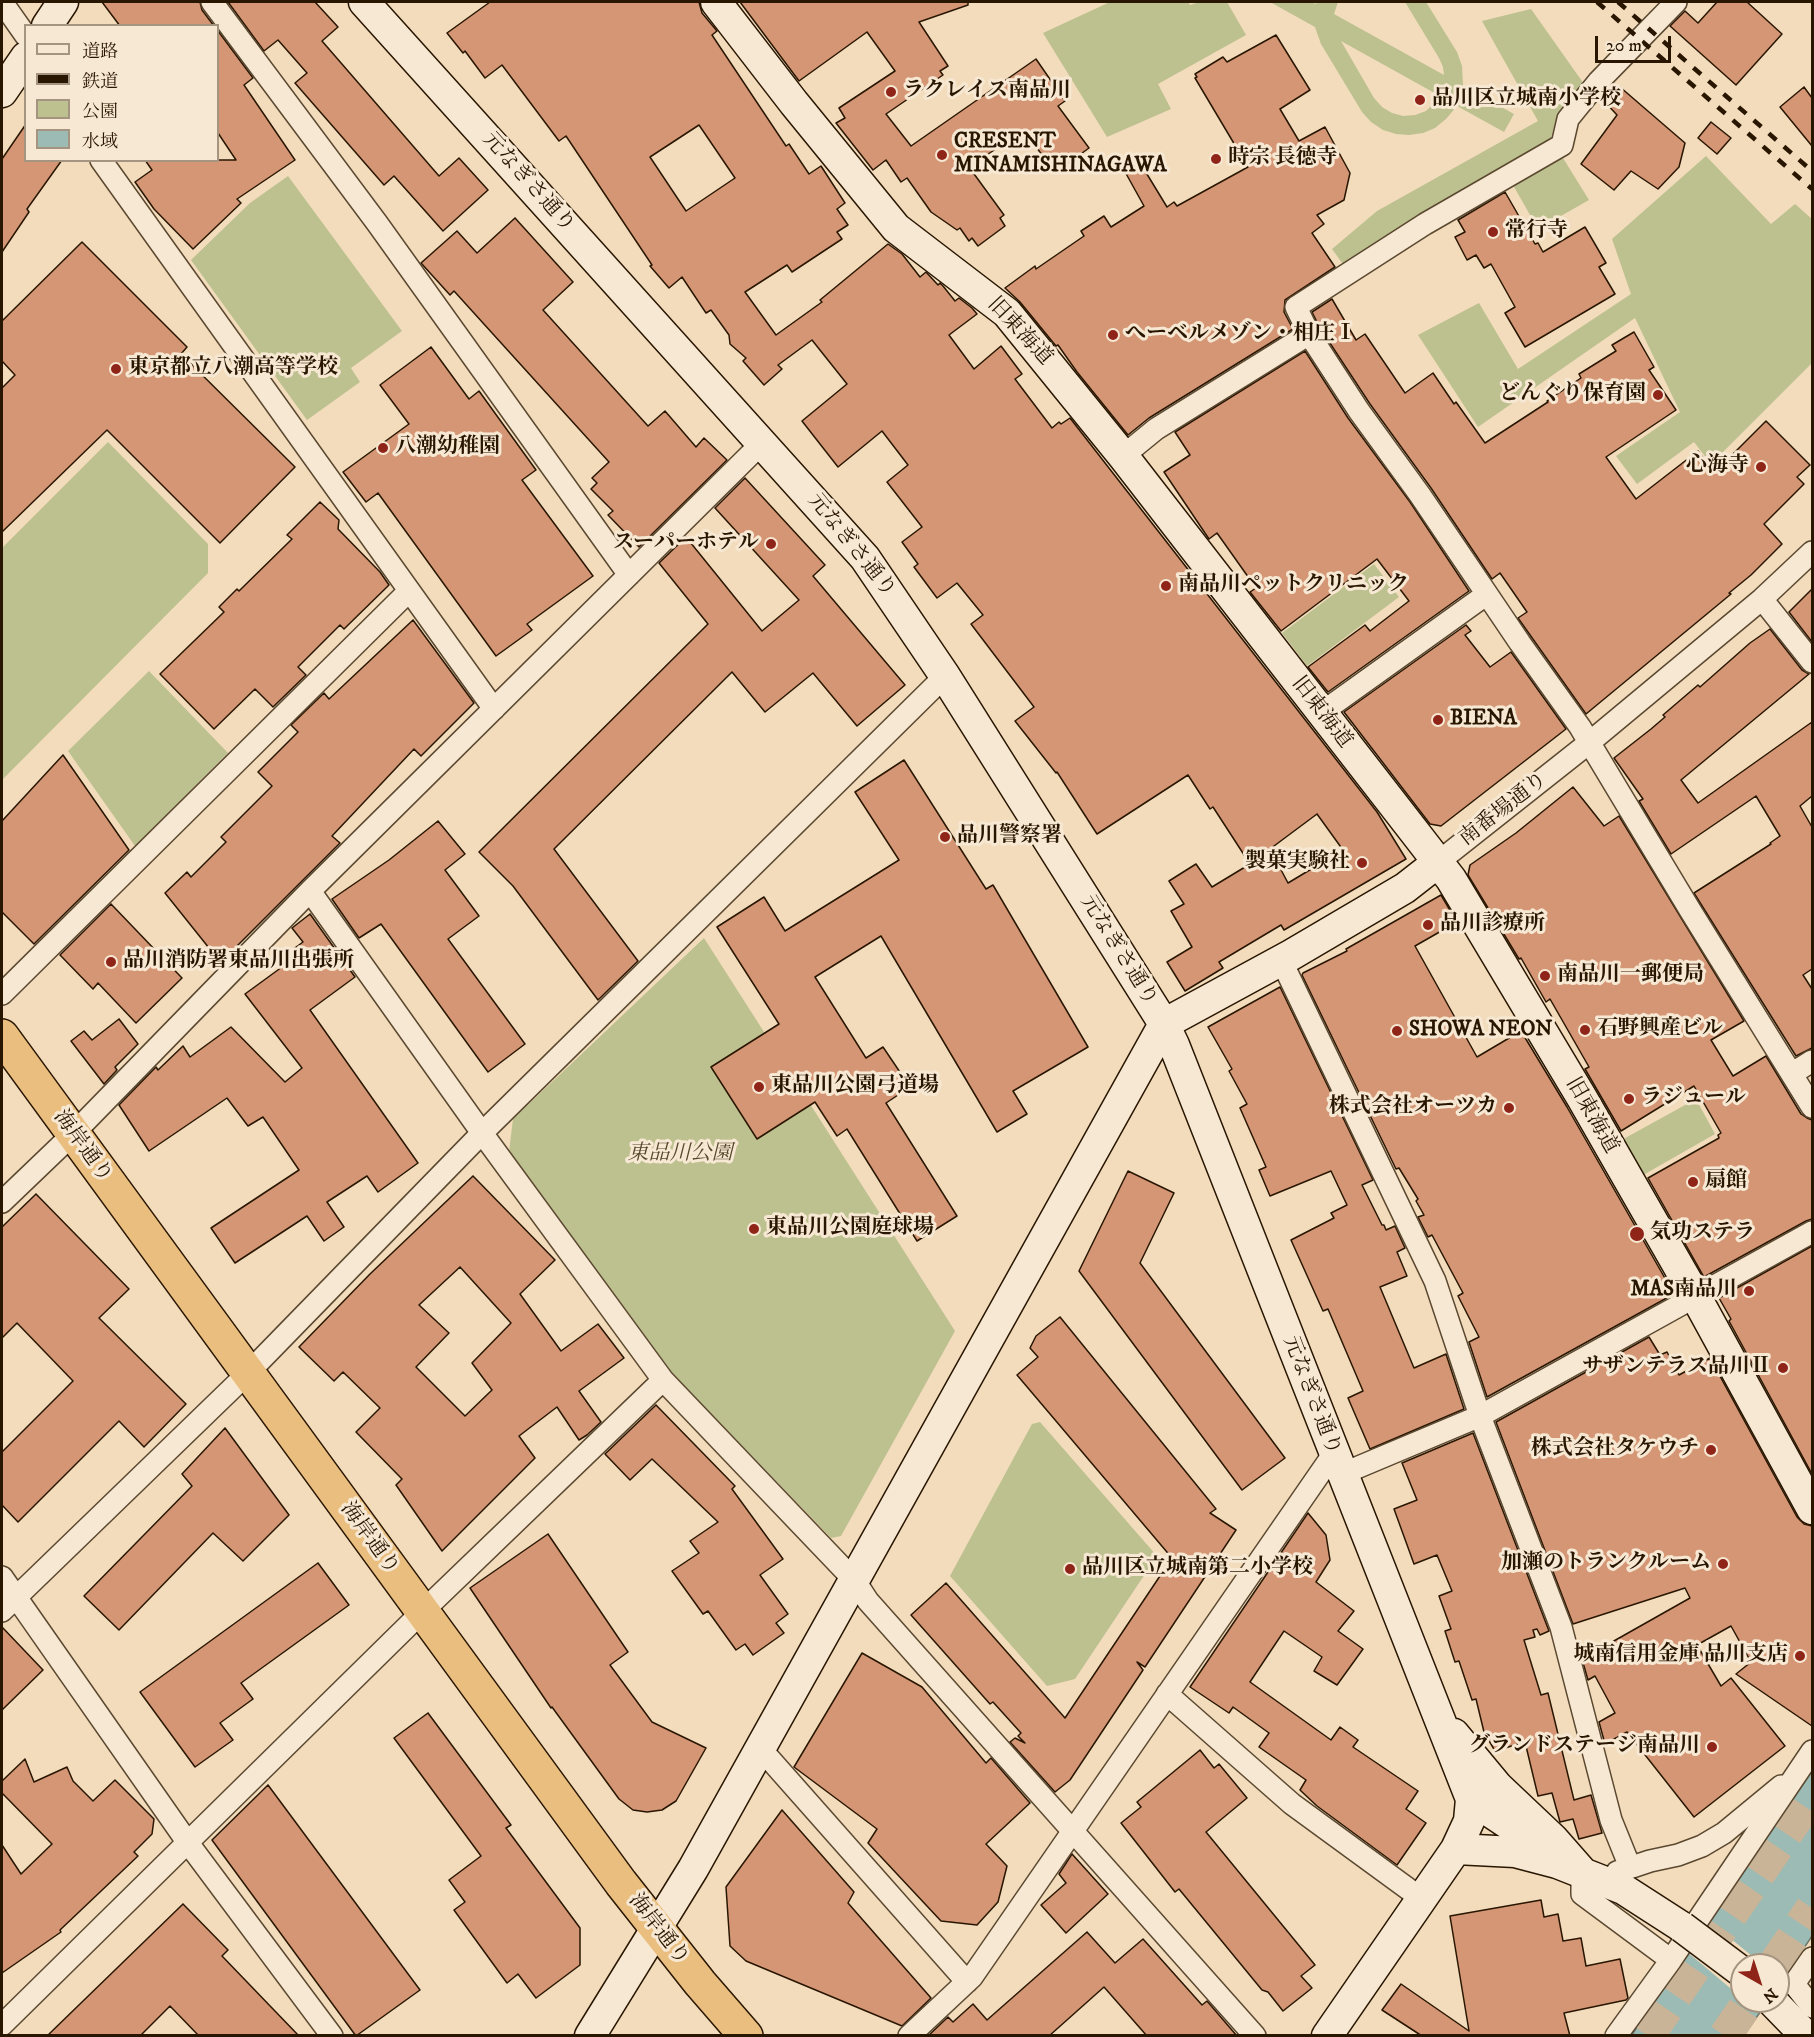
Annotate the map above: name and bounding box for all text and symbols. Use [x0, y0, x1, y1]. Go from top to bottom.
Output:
legend [24, 24, 219, 162]
scale bar [1598, 24, 1674, 62]
text: 20 m [1606, 35, 1642, 57]
text: 道路 [82, 41, 118, 63]
text: 鉄道 [82, 71, 118, 93]
place label: ラクレイス南品川 [903, 79, 1071, 105]
marker: ラクレイス南品川 [884, 85, 898, 99]
place label: 品川区立城南小学校 [1432, 87, 1621, 113]
marker: 品川区立城南小学校 [1413, 93, 1427, 107]
text: 公園 [82, 101, 118, 123]
street label: 元なぎさ通り [476, 128, 580, 238]
place label: CRESENT MINAMISHINAGAWA [954, 130, 1167, 180]
text: 水域 [82, 131, 118, 153]
place label: 時宗 長徳寺 [1228, 146, 1338, 172]
marker: CRESENT MINAMISHINAGAWA [935, 148, 949, 162]
marker: 時宗 長徳寺 [1209, 152, 1223, 166]
place label: 常行寺 [1505, 219, 1568, 245]
marker: 常行寺 [1486, 225, 1500, 239]
street label: 旧東海道 [981, 293, 1057, 371]
place label: へーベルメゾン・相庄Ⅰ [1125, 322, 1356, 348]
marker: へーベルメゾン・相庄Ⅰ [1106, 328, 1120, 342]
place label: 東京都立八潮高等学校 [128, 356, 338, 382]
marker: 東京都立八潮高等学校 [109, 362, 123, 376]
place label: どんぐり保育園 [1499, 382, 1646, 408]
marker: どんぐり保育園 [1651, 388, 1665, 402]
place label: 八潮幼稚園 [395, 435, 500, 461]
marker: 八潮幼稚園 [376, 441, 390, 455]
place label: 心海寺 [1686, 454, 1749, 480]
marker: 心海寺 [1754, 460, 1768, 474]
street label: 元なぎさ通り [802, 489, 900, 603]
place label: スーパーホテル [613, 531, 759, 557]
marker: スーパーホテル [764, 537, 778, 551]
place label: 南品川ペットクリニック [1178, 573, 1409, 599]
marker: 南品川ペットクリニック [1159, 579, 1173, 593]
street label: 旧東海道 [1285, 672, 1357, 754]
place label: BIENA [1450, 707, 1517, 733]
marker: BIENA [1431, 713, 1445, 727]
street label: 南番場通り [1455, 768, 1553, 852]
place label: 品川警察署 [957, 824, 1062, 850]
marker: 品川警察署 [938, 830, 952, 844]
place label: 製菓実験社 [1245, 850, 1350, 876]
marker: 製菓実験社 [1355, 856, 1369, 870]
street label: 元なぎさ通り [1074, 891, 1162, 1011]
place label: 品川診療所 [1440, 912, 1545, 938]
marker: 品川診療所 [1421, 918, 1435, 932]
place label: 品川消防署東品川出張所 [123, 949, 354, 975]
marker: 品川消防署東品川出張所 [104, 955, 118, 969]
place label: 南品川一郵便局 [1557, 963, 1704, 989]
marker: 南品川一郵便局 [1538, 969, 1552, 983]
place label: 石野興産ビル [1597, 1017, 1723, 1043]
place label: SHOWA NEON [1409, 1018, 1552, 1044]
marker: 石野興産ビル [1578, 1023, 1592, 1037]
marker: SHOWA NEON [1390, 1024, 1404, 1038]
street label: 旧東海道 [1559, 1073, 1623, 1159]
place label: 東品川公園弓道場 [771, 1074, 939, 1100]
marker: 東品川公園弓道場 [752, 1080, 766, 1094]
place label: ラジュール [1641, 1086, 1746, 1112]
marker: ラジュール [1622, 1092, 1636, 1106]
place label: 株式会社オーツカ [1329, 1095, 1497, 1121]
marker: 株式会社オーツカ [1502, 1101, 1516, 1115]
street label: 海岸通り [47, 1106, 117, 1188]
park label: 東品川公園 [628, 1142, 732, 1168]
place label: 扇館 [1705, 1169, 1747, 1195]
marker: 扇館 [1686, 1175, 1700, 1189]
place label: 東品川公園庭球場 [766, 1216, 934, 1242]
place label: 気功ステラ [1650, 1221, 1755, 1247]
marker: 東品川公園庭球場 [747, 1222, 761, 1236]
marker: 気功ステラ [1628, 1225, 1646, 1243]
place label: MAS南品川 [1630, 1278, 1737, 1304]
marker: MAS南品川 [1742, 1284, 1756, 1298]
street label: 元なぎさ通り [1277, 1333, 1345, 1459]
place label: サザンテラス品川Ⅱ [1582, 1355, 1771, 1381]
marker: サザンテラス品川Ⅱ [1776, 1361, 1790, 1375]
place label: 株式会社タケウチ [1531, 1437, 1699, 1463]
marker: 株式会社タケウチ [1704, 1443, 1718, 1457]
street label: 海岸通り [334, 1498, 404, 1580]
place label: 加瀬のトランクルーム [1501, 1551, 1711, 1577]
place label: 品川区立城南第二小学校 [1082, 1556, 1313, 1582]
marker: 加瀬のトランクルーム [1716, 1557, 1730, 1571]
marker: 品川区立城南第二小学校 [1063, 1562, 1077, 1576]
place label: 城南信用金庫 品川支店 [1573, 1643, 1788, 1669]
marker: 城南信用金庫 品川支店 [1793, 1649, 1807, 1663]
place label: グランドステージ南品川 [1469, 1734, 1700, 1760]
marker: グランドステージ南品川 [1705, 1740, 1719, 1754]
street label: 海岸通り [622, 1889, 694, 1971]
north arrow [1730, 1953, 1790, 2013]
text: N [1759, 1984, 1781, 2007]

